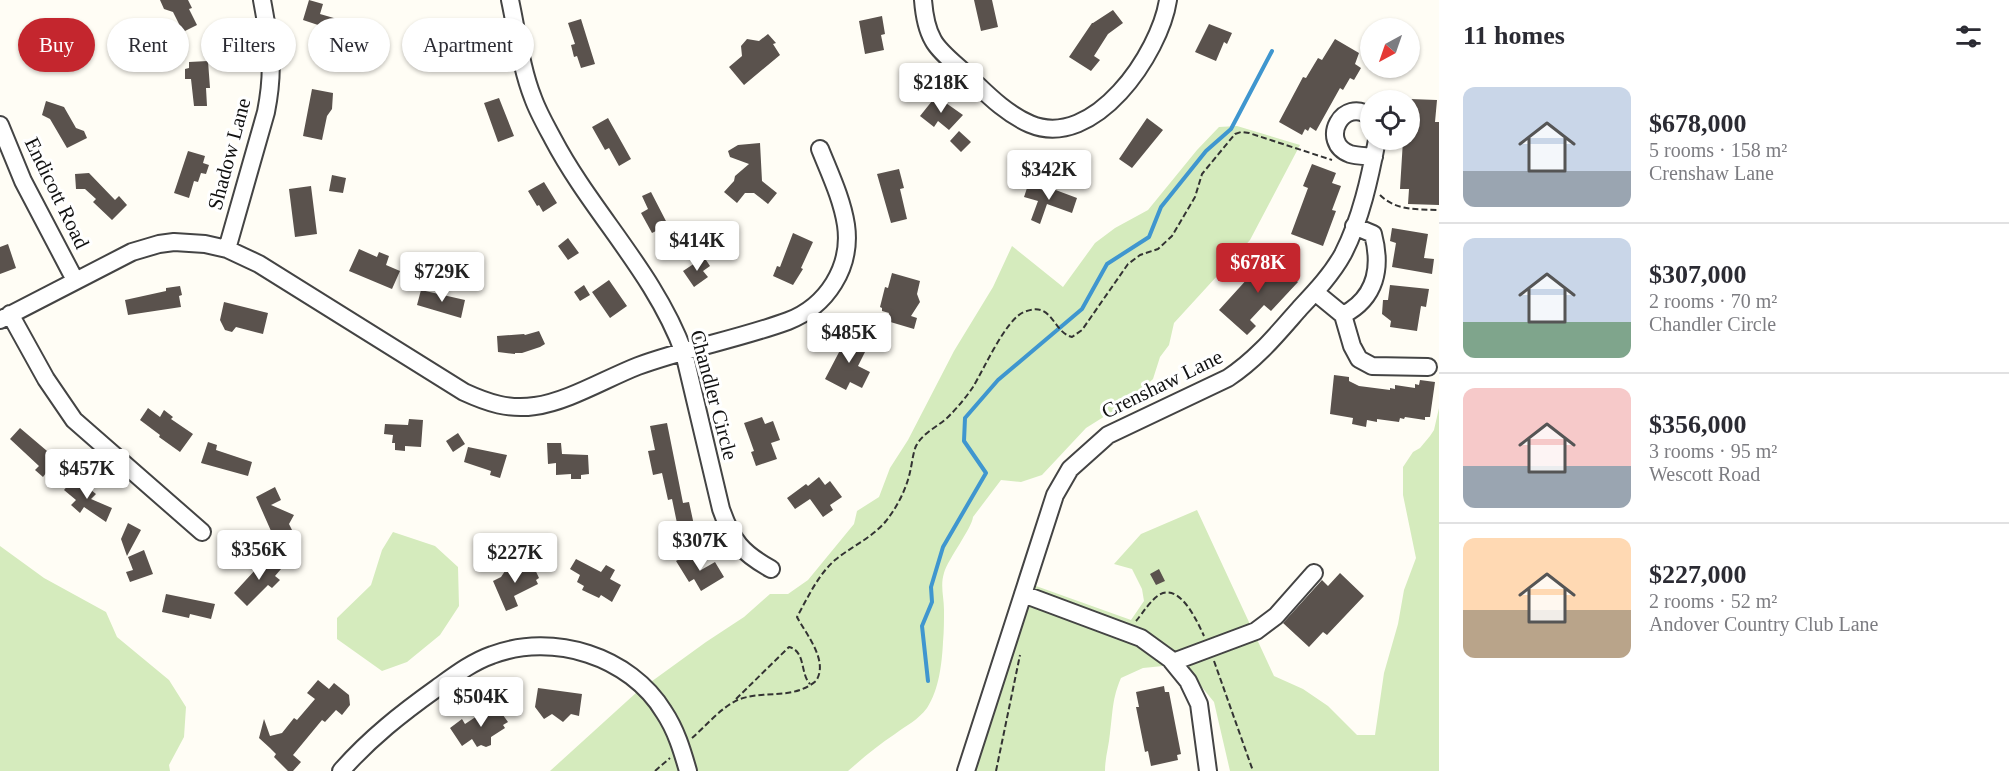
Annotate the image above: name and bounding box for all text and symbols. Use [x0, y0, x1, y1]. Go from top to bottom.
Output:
chip: Buy [18, 18, 95, 72]
chip: Rent [107, 18, 189, 72]
chip: Filters [201, 18, 296, 72]
chip: New [308, 18, 390, 72]
chip: Apartment [402, 18, 534, 72]
north arrow [1360, 18, 1420, 78]
map controls [1360, 18, 1420, 150]
icon: filters [1952, 20, 1985, 53]
text: 11 homes [1463, 21, 1565, 50]
pin: $218K [899, 63, 983, 114]
text: $218K [913, 71, 969, 93]
button: locate [1360, 90, 1420, 150]
street label: Shadow Lane [203, 95, 255, 213]
text: $678,000 [1649, 109, 1747, 138]
icon: home [1511, 111, 1583, 183]
street label: Endicott Road [20, 133, 94, 253]
text: 5 rooms · 158 m² [1649, 139, 1787, 161]
pin: $342K [1007, 150, 1091, 201]
text: $342K [1021, 158, 1077, 180]
text: Crenshaw Lane [1649, 162, 1774, 184]
pin: $414K [655, 221, 739, 272]
text: $414K [669, 229, 725, 251]
pin: $678K [1216, 243, 1300, 294]
text: $678K [1230, 251, 1286, 273]
pin: $729K [400, 252, 484, 303]
text: $729K [414, 260, 470, 282]
text: $307,000 [1649, 260, 1747, 289]
icon: home [1511, 262, 1583, 334]
text: 2 rooms · 70 m² [1649, 290, 1777, 312]
pin: $485K [807, 313, 891, 364]
text: Chandler Circle [1649, 313, 1776, 335]
text: $485K [821, 321, 877, 343]
street label: Chandler Circle [685, 327, 743, 463]
street label: Crenshaw Lane [1098, 344, 1226, 424]
text: $356,000 [1649, 410, 1747, 439]
icon: home [1511, 412, 1583, 484]
text: 3 rooms · 95 m² [1649, 440, 1777, 462]
pin: $457K [45, 449, 129, 500]
text: $457K [59, 457, 115, 479]
text: Wescott Road [1649, 463, 1760, 485]
pin: $307K [658, 521, 742, 572]
text: $307K [672, 529, 728, 551]
pin: $356K [217, 530, 301, 581]
pin: $227K [473, 533, 557, 584]
text: $356K [231, 538, 287, 560]
text: $227K [487, 541, 543, 563]
text: $227,000 [1649, 560, 1747, 589]
icon: home [1511, 562, 1583, 634]
text: 2 rooms · 52 m² [1649, 590, 1777, 612]
text: Andover Country Club Lane [1649, 613, 1878, 635]
pin: $504K [439, 677, 523, 728]
text: $504K [453, 685, 509, 707]

